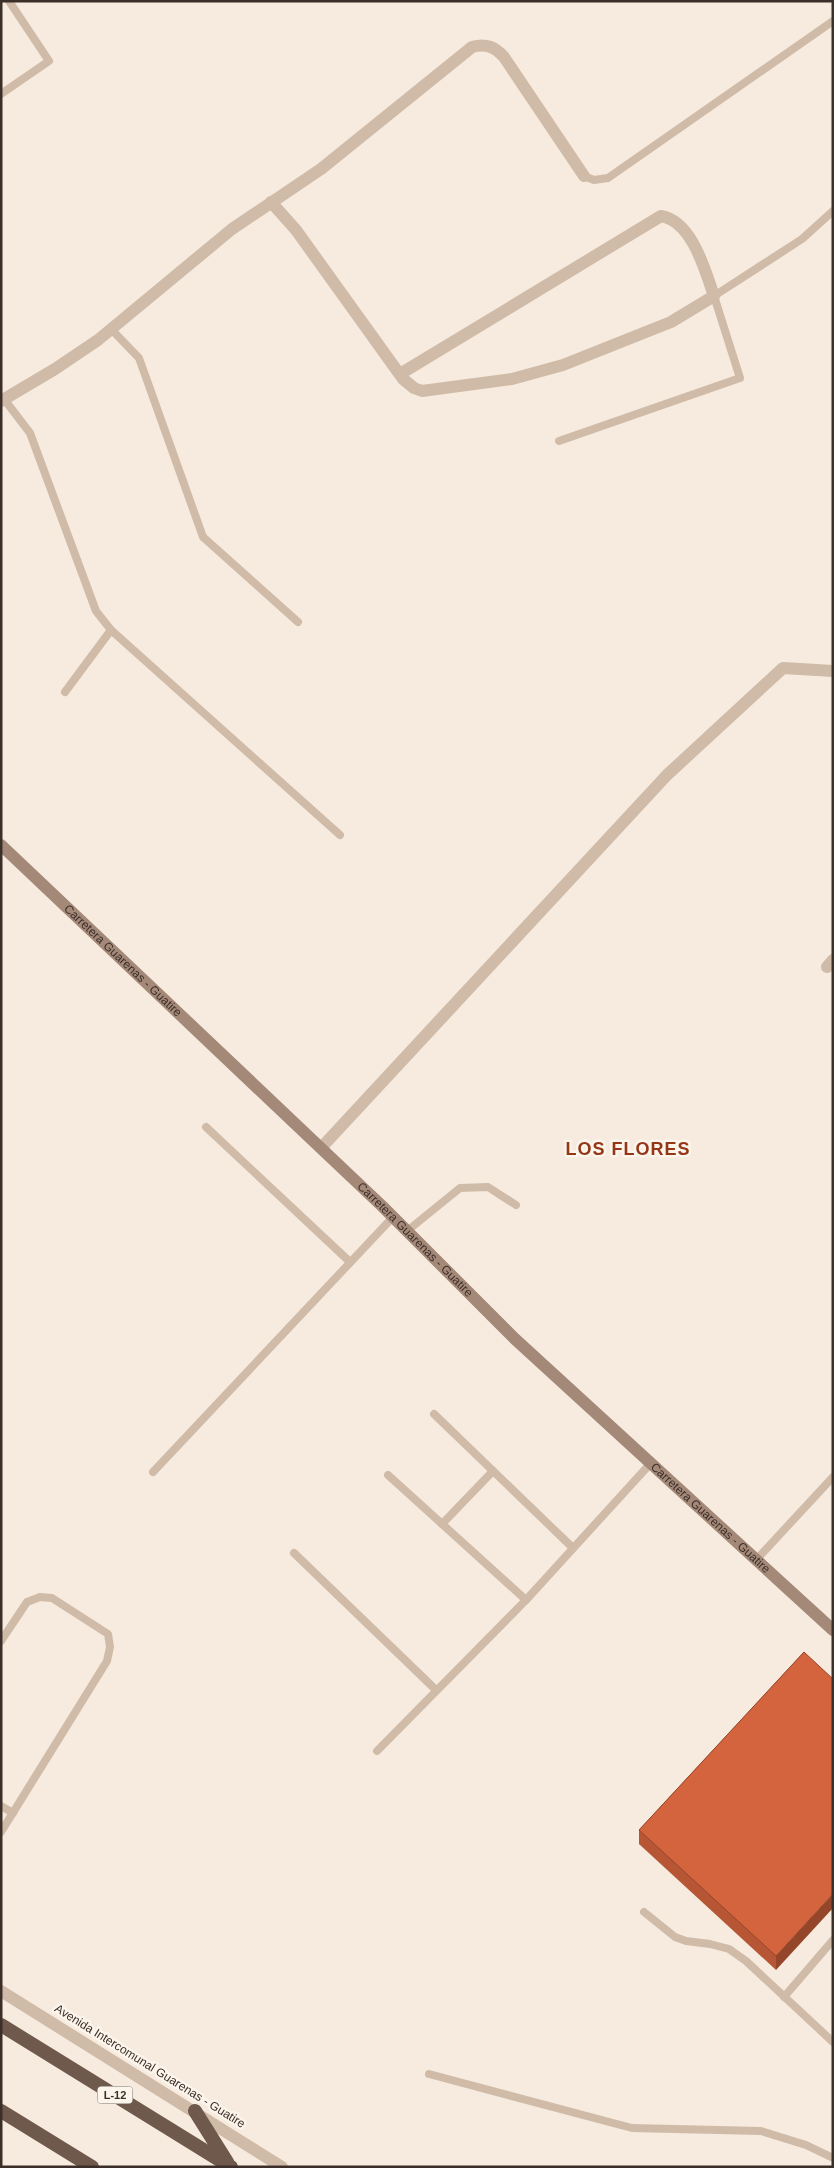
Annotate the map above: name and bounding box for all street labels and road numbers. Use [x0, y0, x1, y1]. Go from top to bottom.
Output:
street label: Carretera Guarenas - Guatire [61, 901, 185, 1020]
street label: Carretera Guarenas - Guatire [354, 1179, 476, 1300]
street label: Carretera Guarenas - Guatire [648, 1460, 773, 1576]
street label: Avenida Intercomunal Guarenas - Guatire [52, 2001, 248, 2131]
road number: L-12 [98, 2086, 132, 2104]

